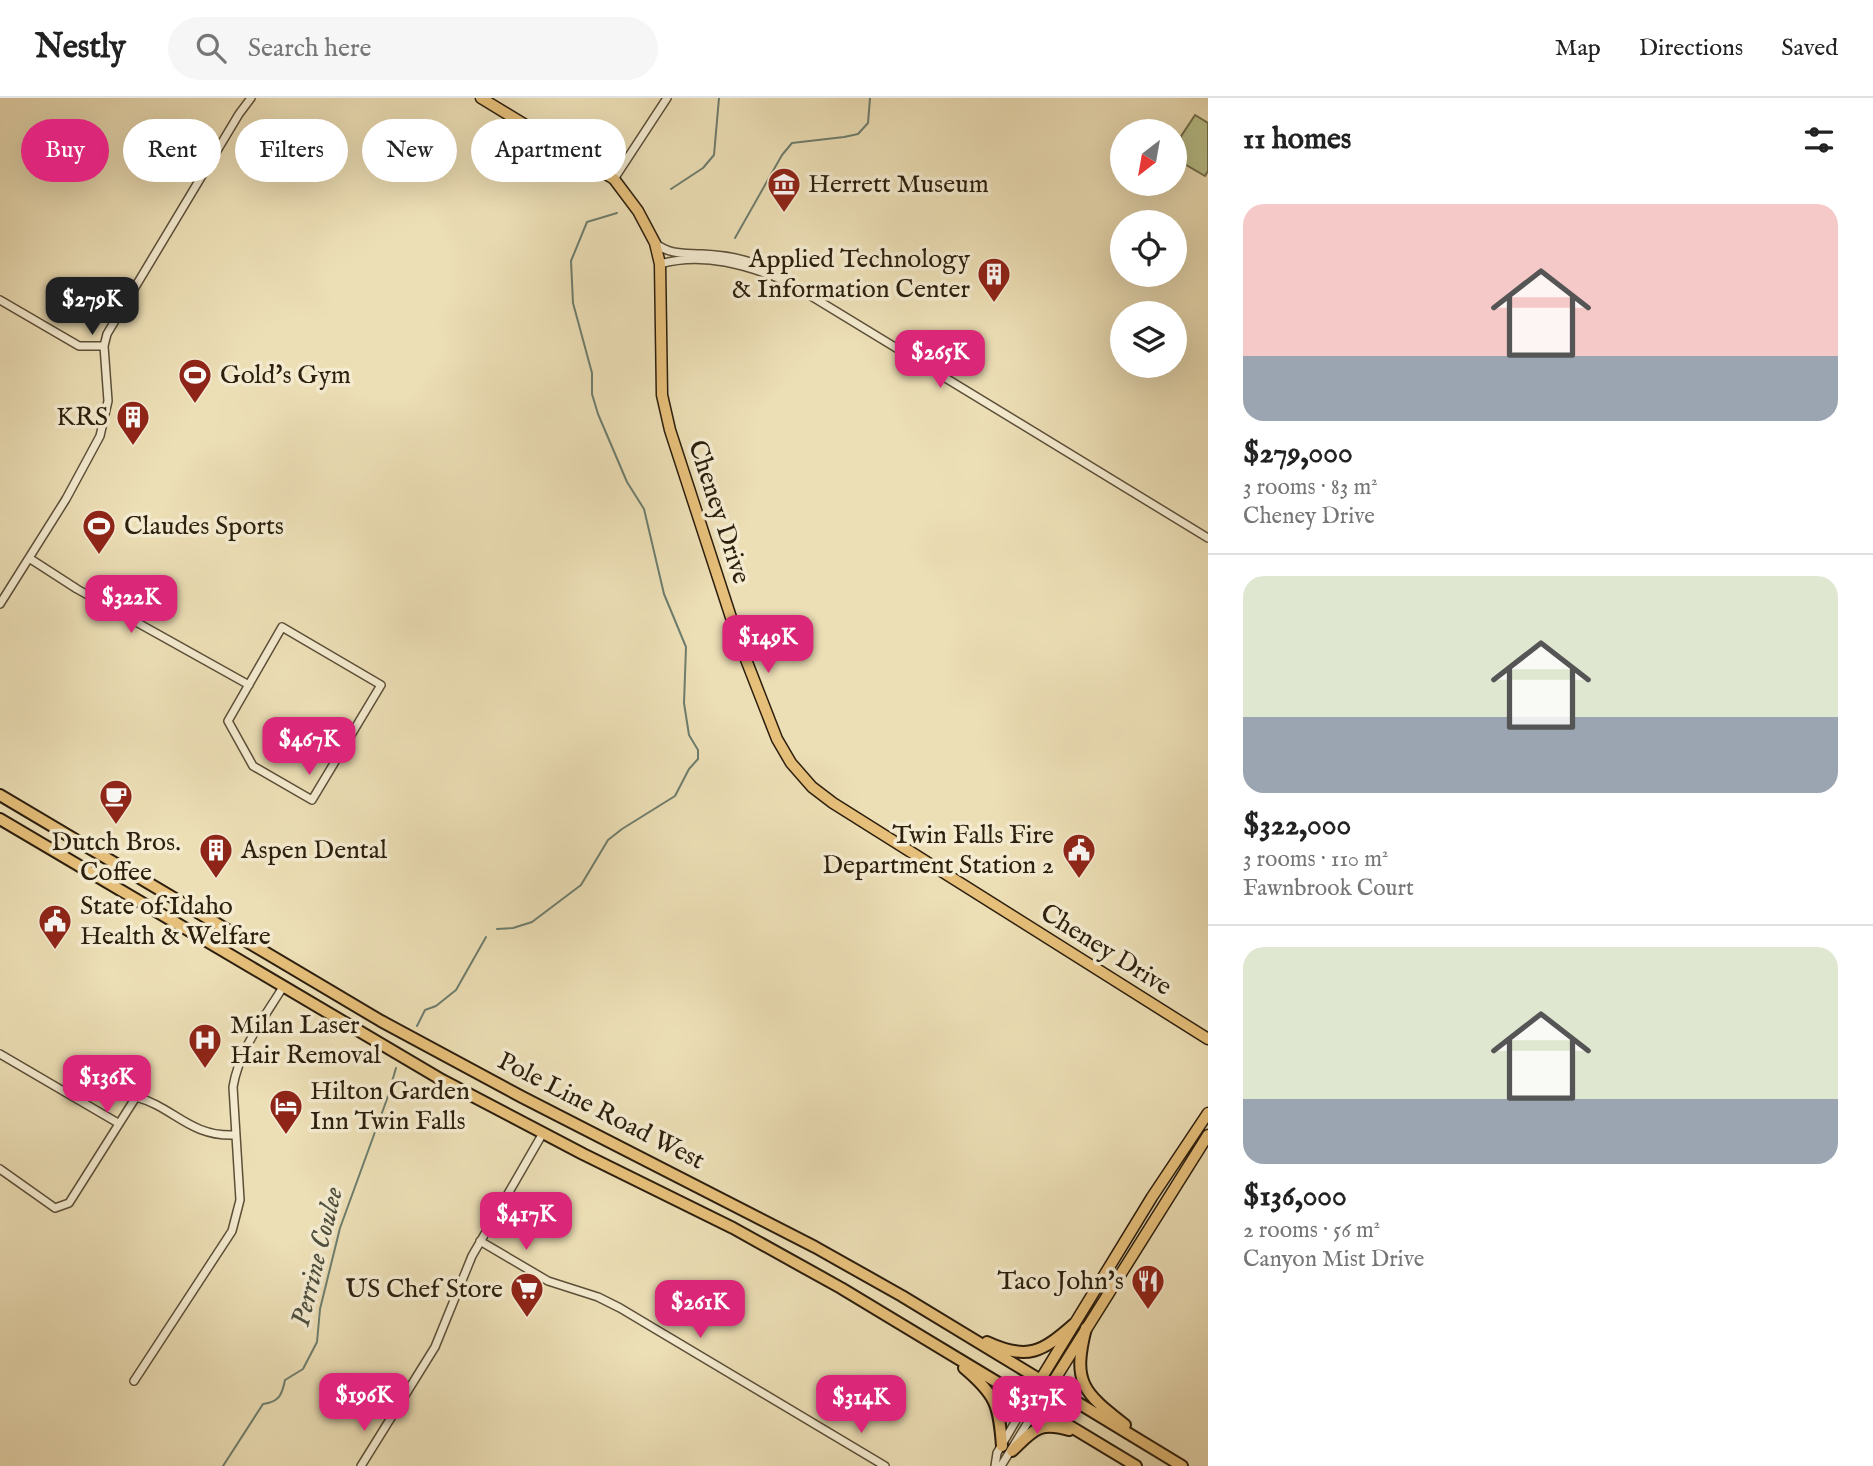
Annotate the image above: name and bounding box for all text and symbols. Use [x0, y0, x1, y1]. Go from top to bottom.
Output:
search box [168, 17, 658, 80]
text: Nestly [35, 27, 126, 69]
icon: search [192, 29, 230, 67]
text: Search here [248, 32, 372, 65]
text: Map [1555, 33, 1601, 64]
text: Directions [1639, 33, 1743, 64]
text: Saved [1781, 33, 1838, 64]
chip: Buy [21, 119, 109, 182]
chip: Rent [123, 119, 221, 182]
chip: Filters [235, 119, 348, 182]
chip: New [362, 119, 457, 182]
chip: Apartment [471, 119, 626, 182]
north arrow [1110, 119, 1186, 196]
map controls [1110, 119, 1187, 378]
text: 11 homes [1243, 121, 1351, 159]
icon: filters [1800, 121, 1838, 159]
museum icon: Herrett Museum [765, 165, 803, 214]
place label: Herrett Museum [808, 168, 989, 201]
button: locate [1110, 210, 1187, 287]
place label: Applied Technology & Information Center [732, 243, 970, 306]
icon: home [1478, 250, 1604, 376]
building icon: Applied Technology & Information Center [975, 255, 1013, 304]
pin: $279K [43, 278, 141, 337]
text: $279K [62, 285, 122, 314]
button: layers [1110, 301, 1187, 378]
pin: $265K [891, 330, 989, 390]
text: $265K [911, 338, 969, 367]
sports icon: Gold's Gym [176, 356, 214, 405]
place label: Gold's Gym [220, 359, 351, 392]
building icon: KRS [114, 398, 152, 447]
place label: KRS [56, 401, 108, 434]
text: $279,000 [1243, 435, 1353, 473]
street label: Cheney Drive [680, 436, 758, 588]
text: 3 rooms · 83 m² [1243, 473, 1378, 502]
text: Cheney Drive [1243, 502, 1375, 531]
sports icon: Claudes Sports [80, 507, 118, 556]
place label: Claudes Sports [124, 510, 284, 543]
pin: $322K [82, 575, 180, 635]
text: $322K [101, 583, 161, 612]
pin: $149K [719, 616, 817, 675]
icon: home [1478, 622, 1604, 748]
text: $149K [738, 623, 798, 652]
pin: $467K [260, 718, 358, 777]
text: $467K [278, 725, 340, 754]
cafe icon: Dutch Bros. Coffee [97, 777, 135, 826]
text: $322,000 [1243, 807, 1351, 845]
place label: Twin Falls Fire Department Station 2 [822, 819, 1054, 882]
place label: Dutch Bros. Coffee [51, 826, 181, 889]
building icon: Aspen Dental [197, 831, 235, 880]
public building icon: Twin Falls Fire Department Station 2 [1060, 831, 1098, 880]
place label: Aspen Dental [240, 834, 388, 867]
text: 3 rooms · 110 m² [1243, 845, 1388, 874]
text: Fawnbrook Court [1243, 874, 1414, 903]
place label: State of Idaho Health & Welfare [80, 890, 271, 953]
street label: Cheney Drive [1034, 897, 1178, 1004]
public building icon: State of Idaho Health & Welfare [36, 902, 74, 951]
icon: home [1478, 993, 1604, 1119]
place label: Milan Laser Hair Removal [230, 1009, 382, 1072]
hospital icon: Milan Laser Hair Removal [186, 1021, 224, 1070]
street label: Pole Line Road West [492, 1045, 710, 1177]
pin: $136K [58, 1056, 156, 1115]
text: $136K [79, 1063, 135, 1092]
place label: Hilton Garden Inn Twin Falls [310, 1075, 470, 1138]
hotel icon: Hilton Garden Inn Twin Falls [267, 1087, 305, 1136]
text: $136,000 [1243, 1178, 1347, 1216]
water label: Perrine Coulee [284, 1183, 352, 1330]
pin: $417K [477, 1192, 575, 1252]
text: $417K [496, 1200, 556, 1229]
text: 2 rooms · 56 m² [1243, 1216, 1380, 1245]
text: Canyon Mist Drive [1243, 1245, 1424, 1274]
restaurant icon: Taco John's [1129, 1262, 1167, 1311]
place label: Taco John's [997, 1265, 1124, 1298]
supermarket icon: US Chef Store [508, 1270, 546, 1319]
place label: US Chef Store [345, 1273, 503, 1306]
pin: $261K [651, 1280, 749, 1340]
text: $261K [671, 1288, 729, 1317]
pin: $196K [315, 1374, 413, 1433]
pin: $314K [812, 1376, 910, 1435]
pin: $317K [988, 1376, 1086, 1436]
text: $196K [335, 1381, 393, 1410]
text: $314K [832, 1383, 890, 1412]
text: $317K [1008, 1384, 1066, 1413]

